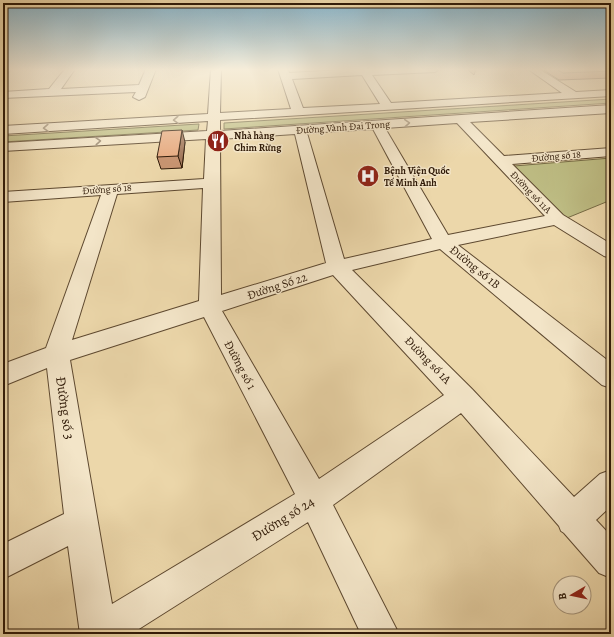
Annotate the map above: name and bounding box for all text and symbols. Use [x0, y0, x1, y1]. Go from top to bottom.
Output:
one-way arrow [173, 116, 179, 124]
street label: Đường Vành Đai Trong [296, 117, 390, 137]
one-way arrow [404, 118, 410, 127]
one-way arrow [43, 123, 49, 132]
restaurant icon: Nhà hàng Chim Rừng [205, 128, 231, 154]
place label: Nhà hàng Chim Rừng [234, 129, 282, 154]
one-way arrow [95, 137, 101, 146]
street label: Đường số 18 [531, 147, 581, 165]
hospital icon: Bệnh Viện Quốc Tế Minh Anh [355, 163, 381, 189]
place label: Bệnh Viện Quốc Tế Minh Anh [384, 164, 450, 189]
street label: Đường số 11A [508, 168, 555, 216]
street label: Đường số 18 [82, 181, 132, 197]
street label: Đường số 1B [446, 242, 504, 292]
street label: Đường Số 22 [245, 269, 309, 303]
street label: Đường số 1A [401, 333, 456, 388]
street label: Đường số 1 [220, 338, 260, 392]
street label: Đường số 3 [51, 375, 79, 441]
street label: Đường số 24 [248, 492, 318, 546]
north arrow [552, 575, 592, 615]
text: B [555, 592, 571, 601]

